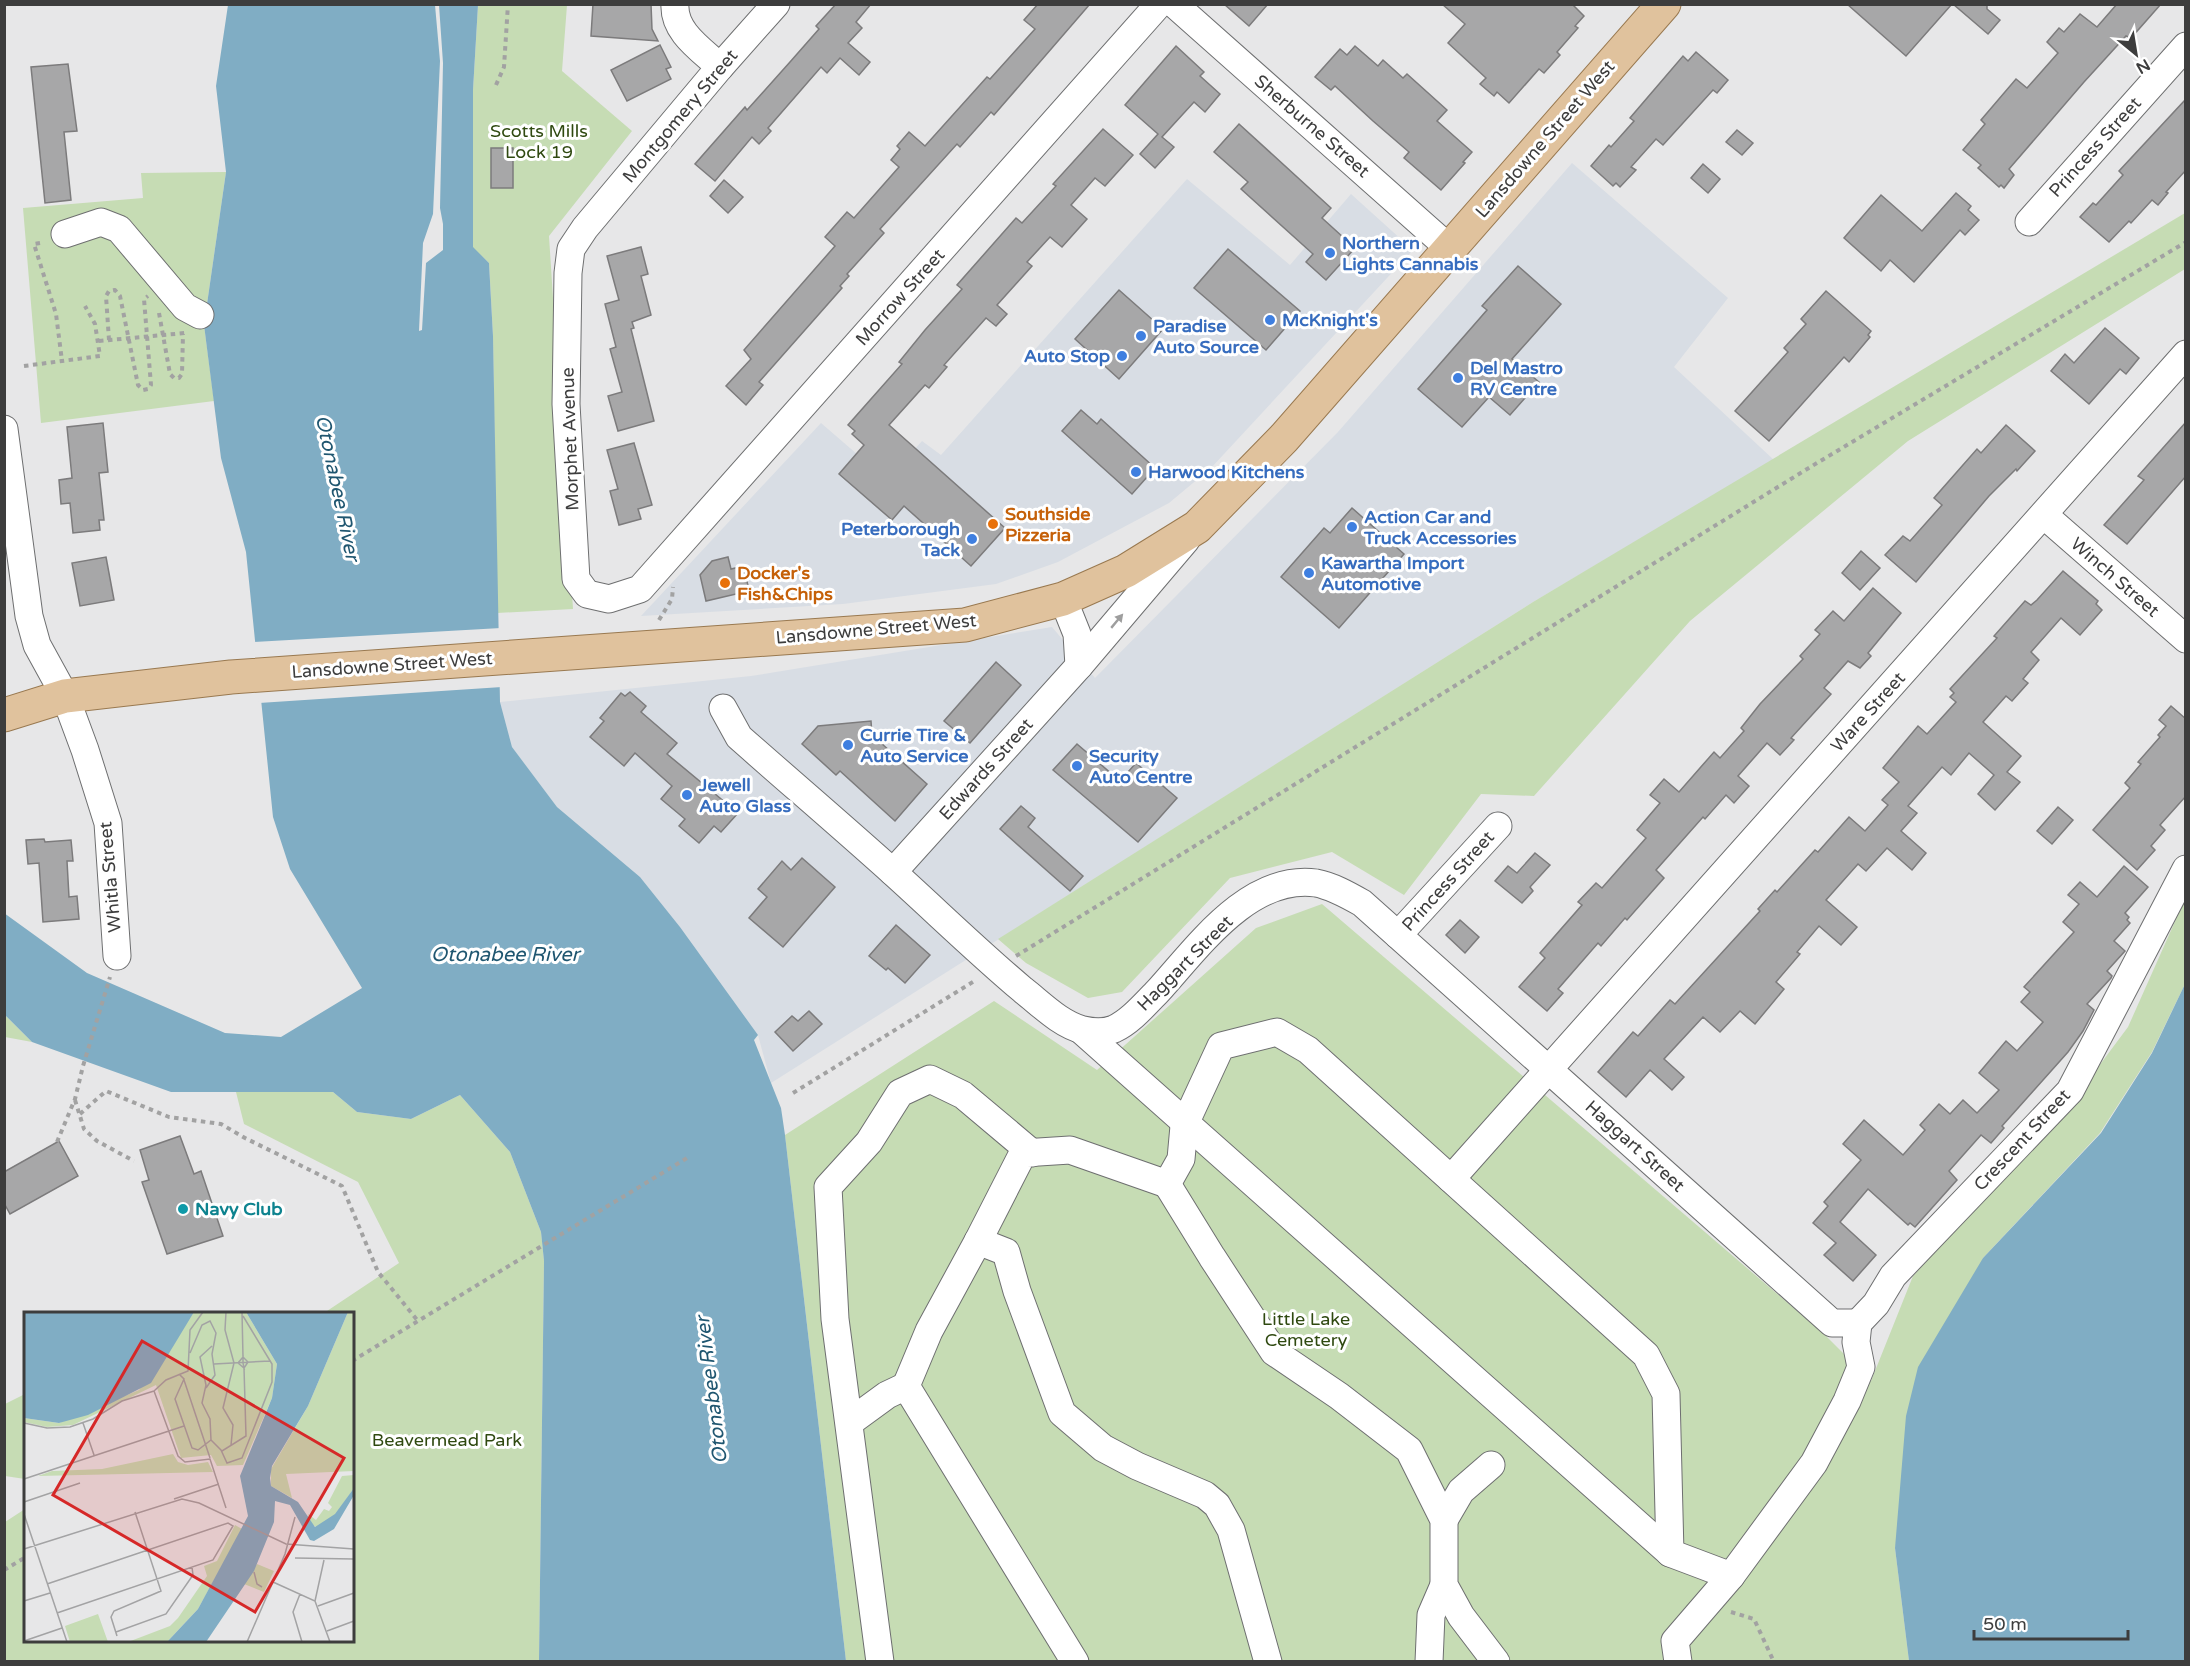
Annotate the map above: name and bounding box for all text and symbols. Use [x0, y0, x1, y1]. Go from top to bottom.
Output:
north arrow [2106, 24, 2166, 84]
street label: Montgomery Street [618, 45, 742, 187]
text: N [2132, 54, 2154, 78]
street label: Lansdowne Street West [1471, 56, 1619, 222]
street label: Sherburne Street [1250, 70, 1374, 182]
street label: Princess Street [2044, 92, 2146, 202]
park label: Scotts Mills Lock 19 [490, 120, 588, 163]
place label: Northern Lights Cannabis [1342, 232, 1479, 275]
street label: Morrow Street [851, 244, 949, 350]
marker: Northern Lights Cannabis [1323, 246, 1337, 260]
place label: McKnight's [1282, 309, 1378, 331]
marker: McKnight's [1263, 313, 1277, 327]
place label: Paradise Auto Source [1153, 315, 1259, 358]
marker: Paradise Auto Source [1134, 329, 1148, 343]
place label: Auto Stop [1024, 345, 1110, 367]
marker: Auto Stop [1115, 349, 1129, 363]
place label: Del Mastro RV Centre [1470, 357, 1563, 400]
street label: Morphet Avenue [557, 367, 583, 511]
marker: Del Mastro RV Centre [1451, 371, 1465, 385]
water label: Otonabee River [310, 413, 365, 565]
place label: Harwood Kitchens [1148, 461, 1305, 483]
marker: Harwood Kitchens [1129, 465, 1143, 479]
place label: Southside Pizzeria [1005, 503, 1091, 546]
place label: Action Car and Truck Accessories [1363, 506, 1517, 549]
marker: Southside Pizzeria [986, 517, 1000, 531]
place label: Peterborough Tack [841, 518, 960, 561]
marker: Action Car and Truck Accessories [1345, 520, 1359, 534]
marker: Peterborough Tack [965, 532, 979, 546]
street label: Winch Street [2066, 533, 2164, 622]
place label: Kawartha Import Automotive [1321, 552, 1464, 595]
place label: Docker's Fish&Chips [737, 562, 833, 605]
marker: Kawartha Import Automotive [1302, 566, 1316, 580]
marker: Docker's Fish&Chips [718, 576, 732, 590]
street label: Lansdowne Street West [775, 609, 977, 649]
one-way arrow [1110, 614, 1123, 629]
street label: Lansdowne Street West [291, 647, 493, 683]
street label: Ware Street [1826, 667, 1910, 757]
street label: Edwards Street [934, 713, 1038, 825]
place label: Currie Tire & Auto Service [860, 724, 968, 767]
marker: Currie Tire & Auto Service [841, 738, 855, 752]
place label: Security Auto Centre [1089, 745, 1192, 788]
marker: Security Auto Centre [1070, 759, 1084, 773]
place label: Jewell Auto Glass [698, 774, 791, 817]
marker: Jewell Auto Glass [680, 788, 694, 802]
street label: Whitla Street [94, 821, 126, 933]
street label: Princess Street [1397, 826, 1499, 936]
street label: Haggart Street [1133, 910, 1238, 1015]
water label: Otonabee River [431, 943, 582, 967]
street label: Crescent Street [1969, 1084, 2075, 1196]
street label: Haggart Street [1581, 1096, 1689, 1197]
place label: Navy Club [195, 1198, 283, 1220]
marker: Navy Club [176, 1202, 190, 1216]
park label: Little Lake Cemetery [1262, 1308, 1350, 1351]
inset map [24, 1312, 354, 1642]
water label: Otonabee River [691, 1313, 733, 1465]
park label: Beavermead Park [372, 1429, 522, 1451]
scale bar [1974, 1603, 2128, 1641]
text: 50 m [1983, 1613, 2027, 1635]

